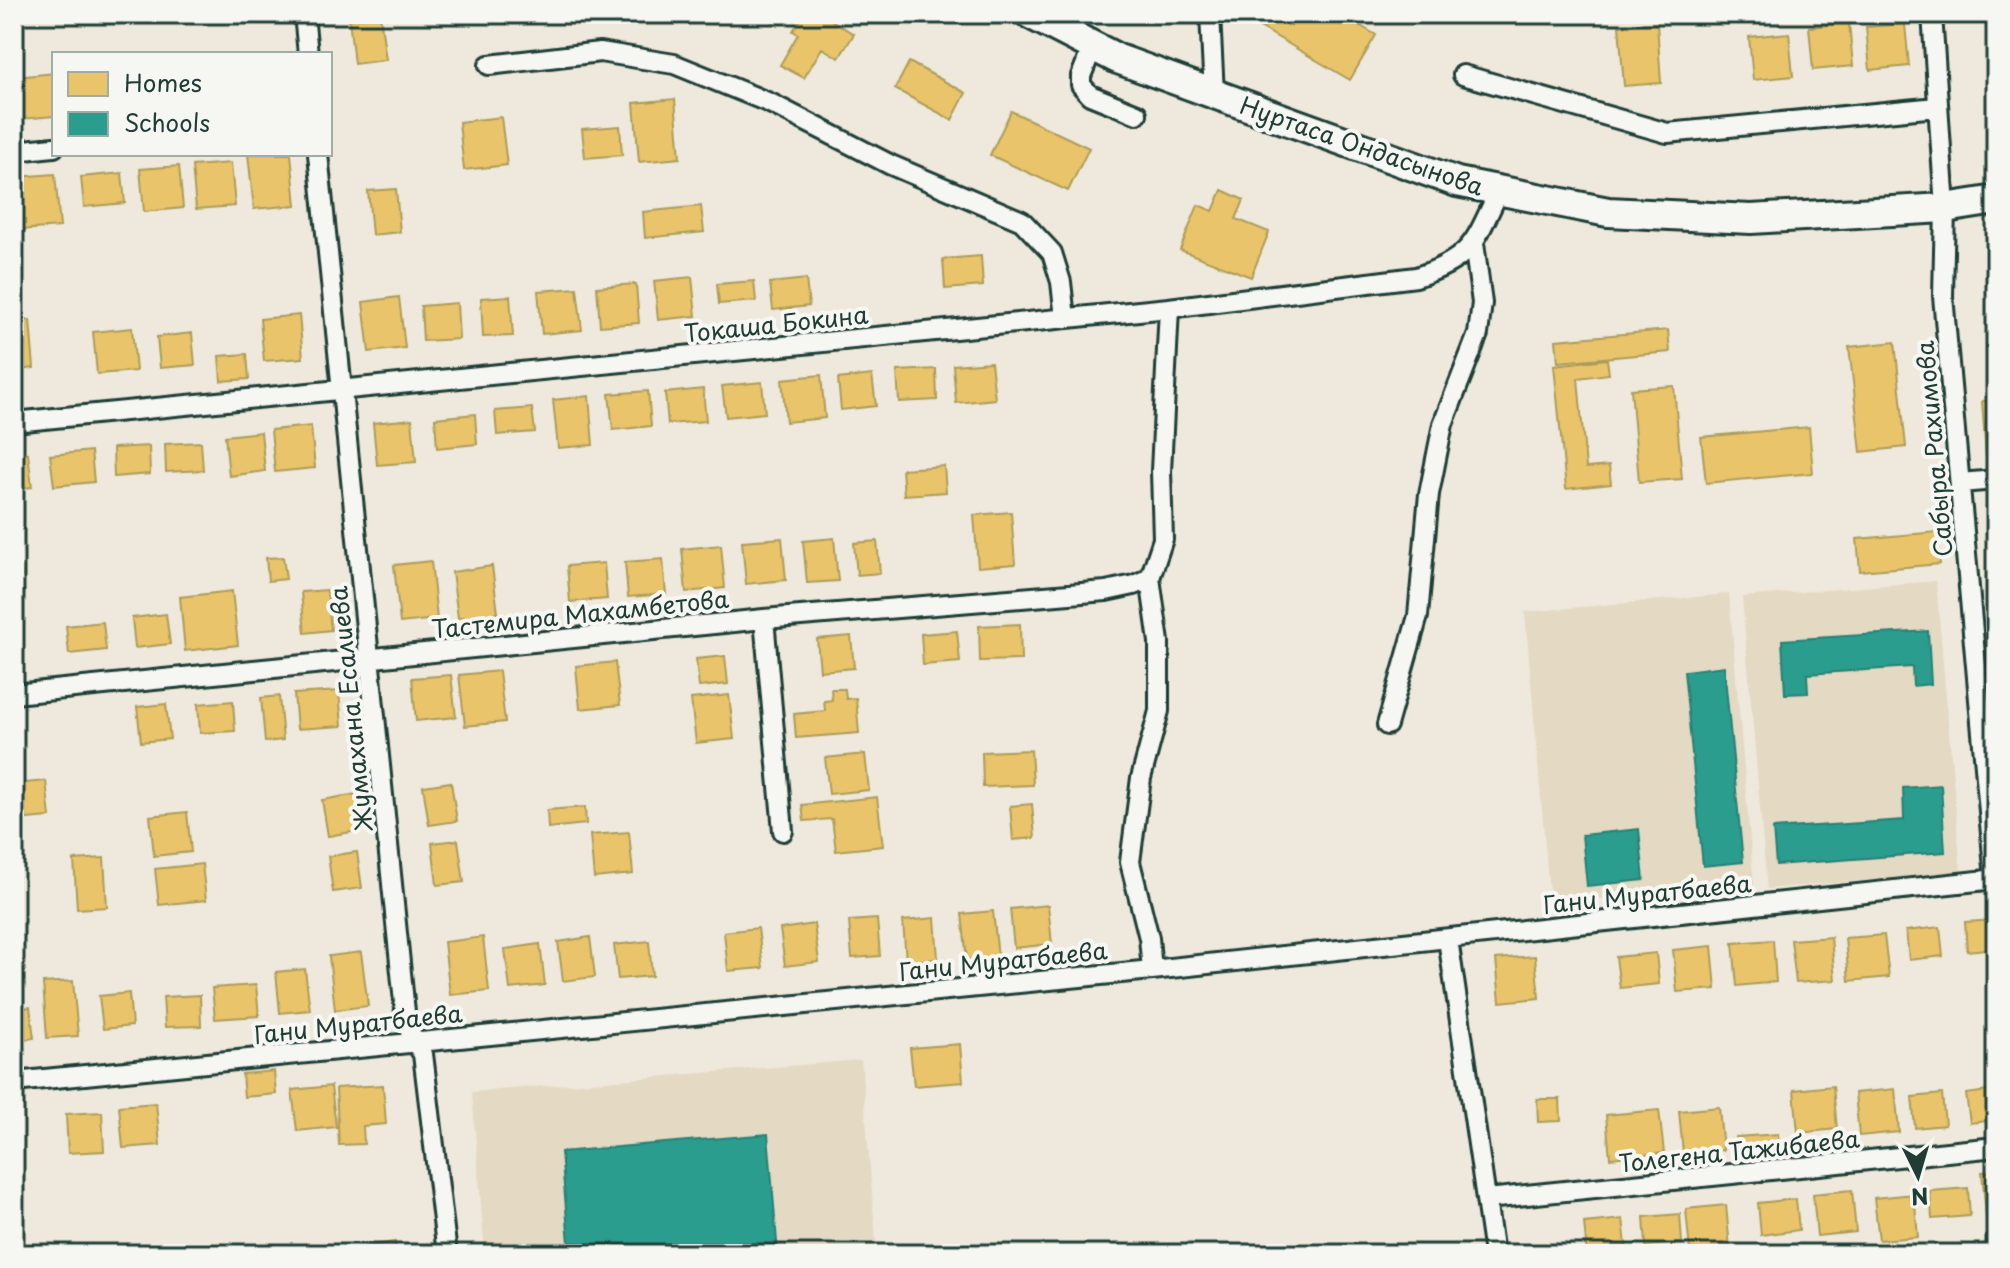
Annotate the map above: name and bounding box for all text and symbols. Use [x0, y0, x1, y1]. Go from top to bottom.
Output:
legend [52, 52, 332, 156]
text: Homes [124, 64, 202, 100]
street label: Нуртаса Ондасынова [1235, 86, 1489, 204]
text: Schools [124, 104, 210, 140]
street label: Токаша Бокина [682, 295, 870, 351]
street label: Сабыра Рахимова [1906, 339, 1960, 559]
street label: Тастемира Махамбетова [430, 579, 730, 647]
street label: Жумахана Есалиева [319, 584, 381, 834]
street label: Гани Муратбаева [1541, 864, 1753, 922]
street label: Гани Муратбаева [897, 931, 1109, 989]
street label: Гани Муратбаева [252, 994, 464, 1052]
street label: Толегена Тажибаева [1617, 1119, 1861, 1181]
north arrow [1878, 1136, 1958, 1216]
text: N [1910, 1180, 1930, 1215]

